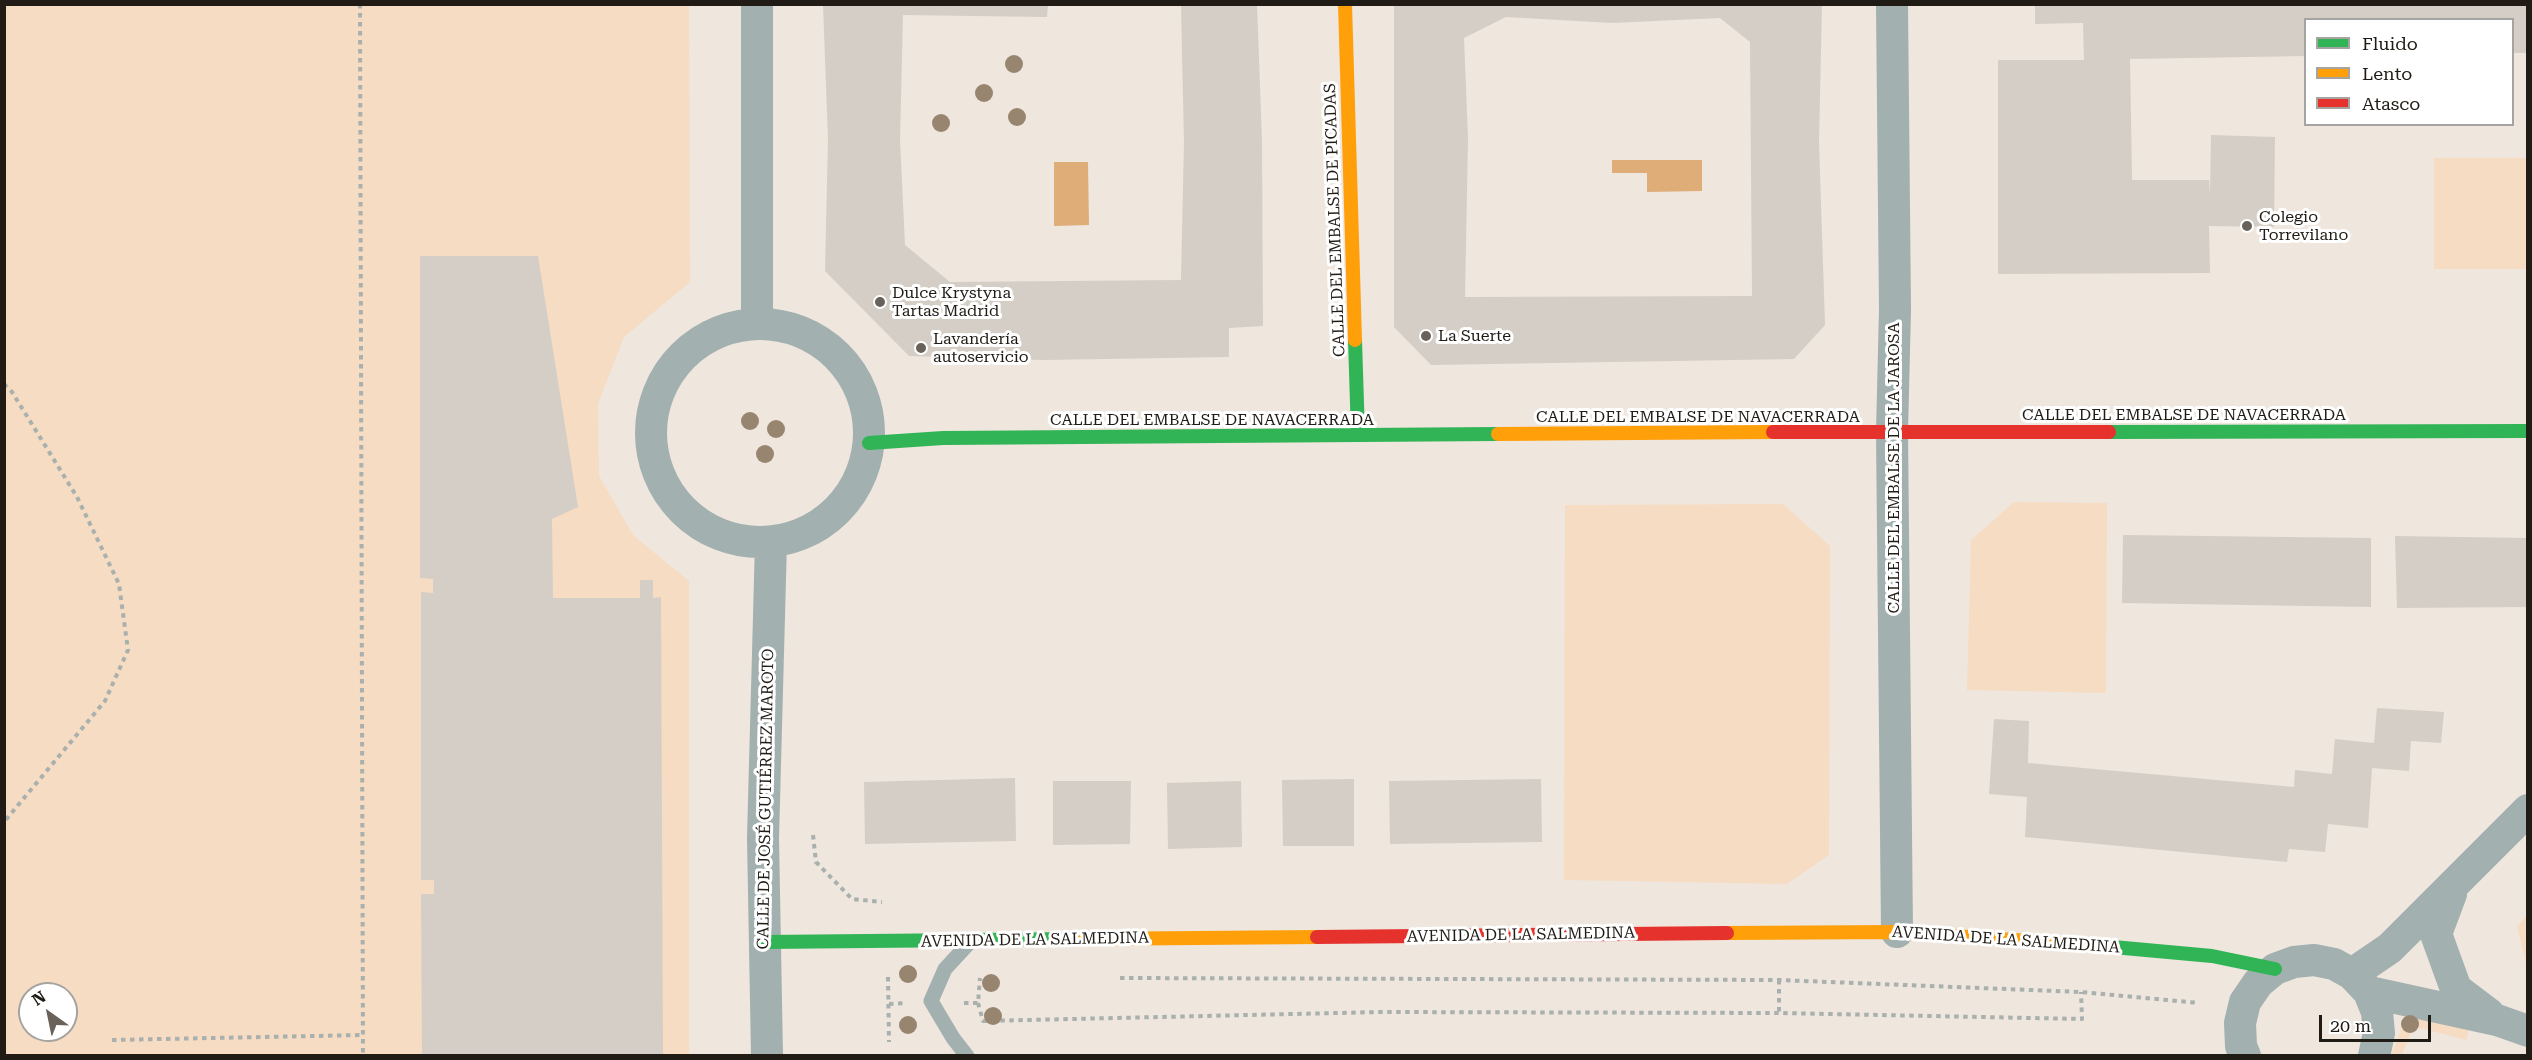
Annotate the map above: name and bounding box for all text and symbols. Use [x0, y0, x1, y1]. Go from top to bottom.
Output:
legend [2304, 18, 2514, 126]
text: Fluido [2362, 33, 2418, 54]
text: Lento [2362, 63, 2412, 84]
street label: CALLE DEL EMBALSE DE PICADAS [1321, 83, 1349, 357]
text: Atasco [2362, 93, 2420, 114]
place label: Colegio Torrevilano [2259, 207, 2348, 245]
marker: Colegio Torrevilano [2240, 219, 2254, 233]
place label: Dulce Krystyna Tartas Madrid [892, 283, 1011, 321]
marker: Dulce Krystyna Tartas Madrid [873, 295, 887, 309]
street label: CALLE DEL EMBALSE DE LA JAROSA [1884, 322, 1904, 614]
place label: La Suerte [1438, 326, 1511, 346]
place label: Lavandería autoservicio [933, 329, 1029, 367]
marker: La Suerte [1419, 329, 1433, 343]
marker: Lavandería autoservicio [914, 341, 928, 355]
street label: CALLE DEL EMBALSE DE NAVACERRADA [2022, 405, 2346, 425]
street label: CALLE DEL EMBALSE DE NAVACERRADA [1536, 407, 1860, 427]
street label: CALLE DEL EMBALSE DE NAVACERRADA [1050, 410, 1374, 430]
street label: CALLE DE JOSÉ GUTIÉRREZ MAROTO [754, 648, 778, 950]
street label: AVENIDA DE LA SALMEDINA [1891, 922, 2121, 958]
street label: AVENIDA DE LA SALMEDINA [1407, 923, 1635, 947]
street label: AVENIDA DE LA SALMEDINA [921, 928, 1149, 952]
north arrow [18, 982, 78, 1042]
text: N [29, 987, 49, 1009]
scale bar [2322, 1003, 2434, 1041]
text: 20 m [2330, 1015, 2371, 1036]

